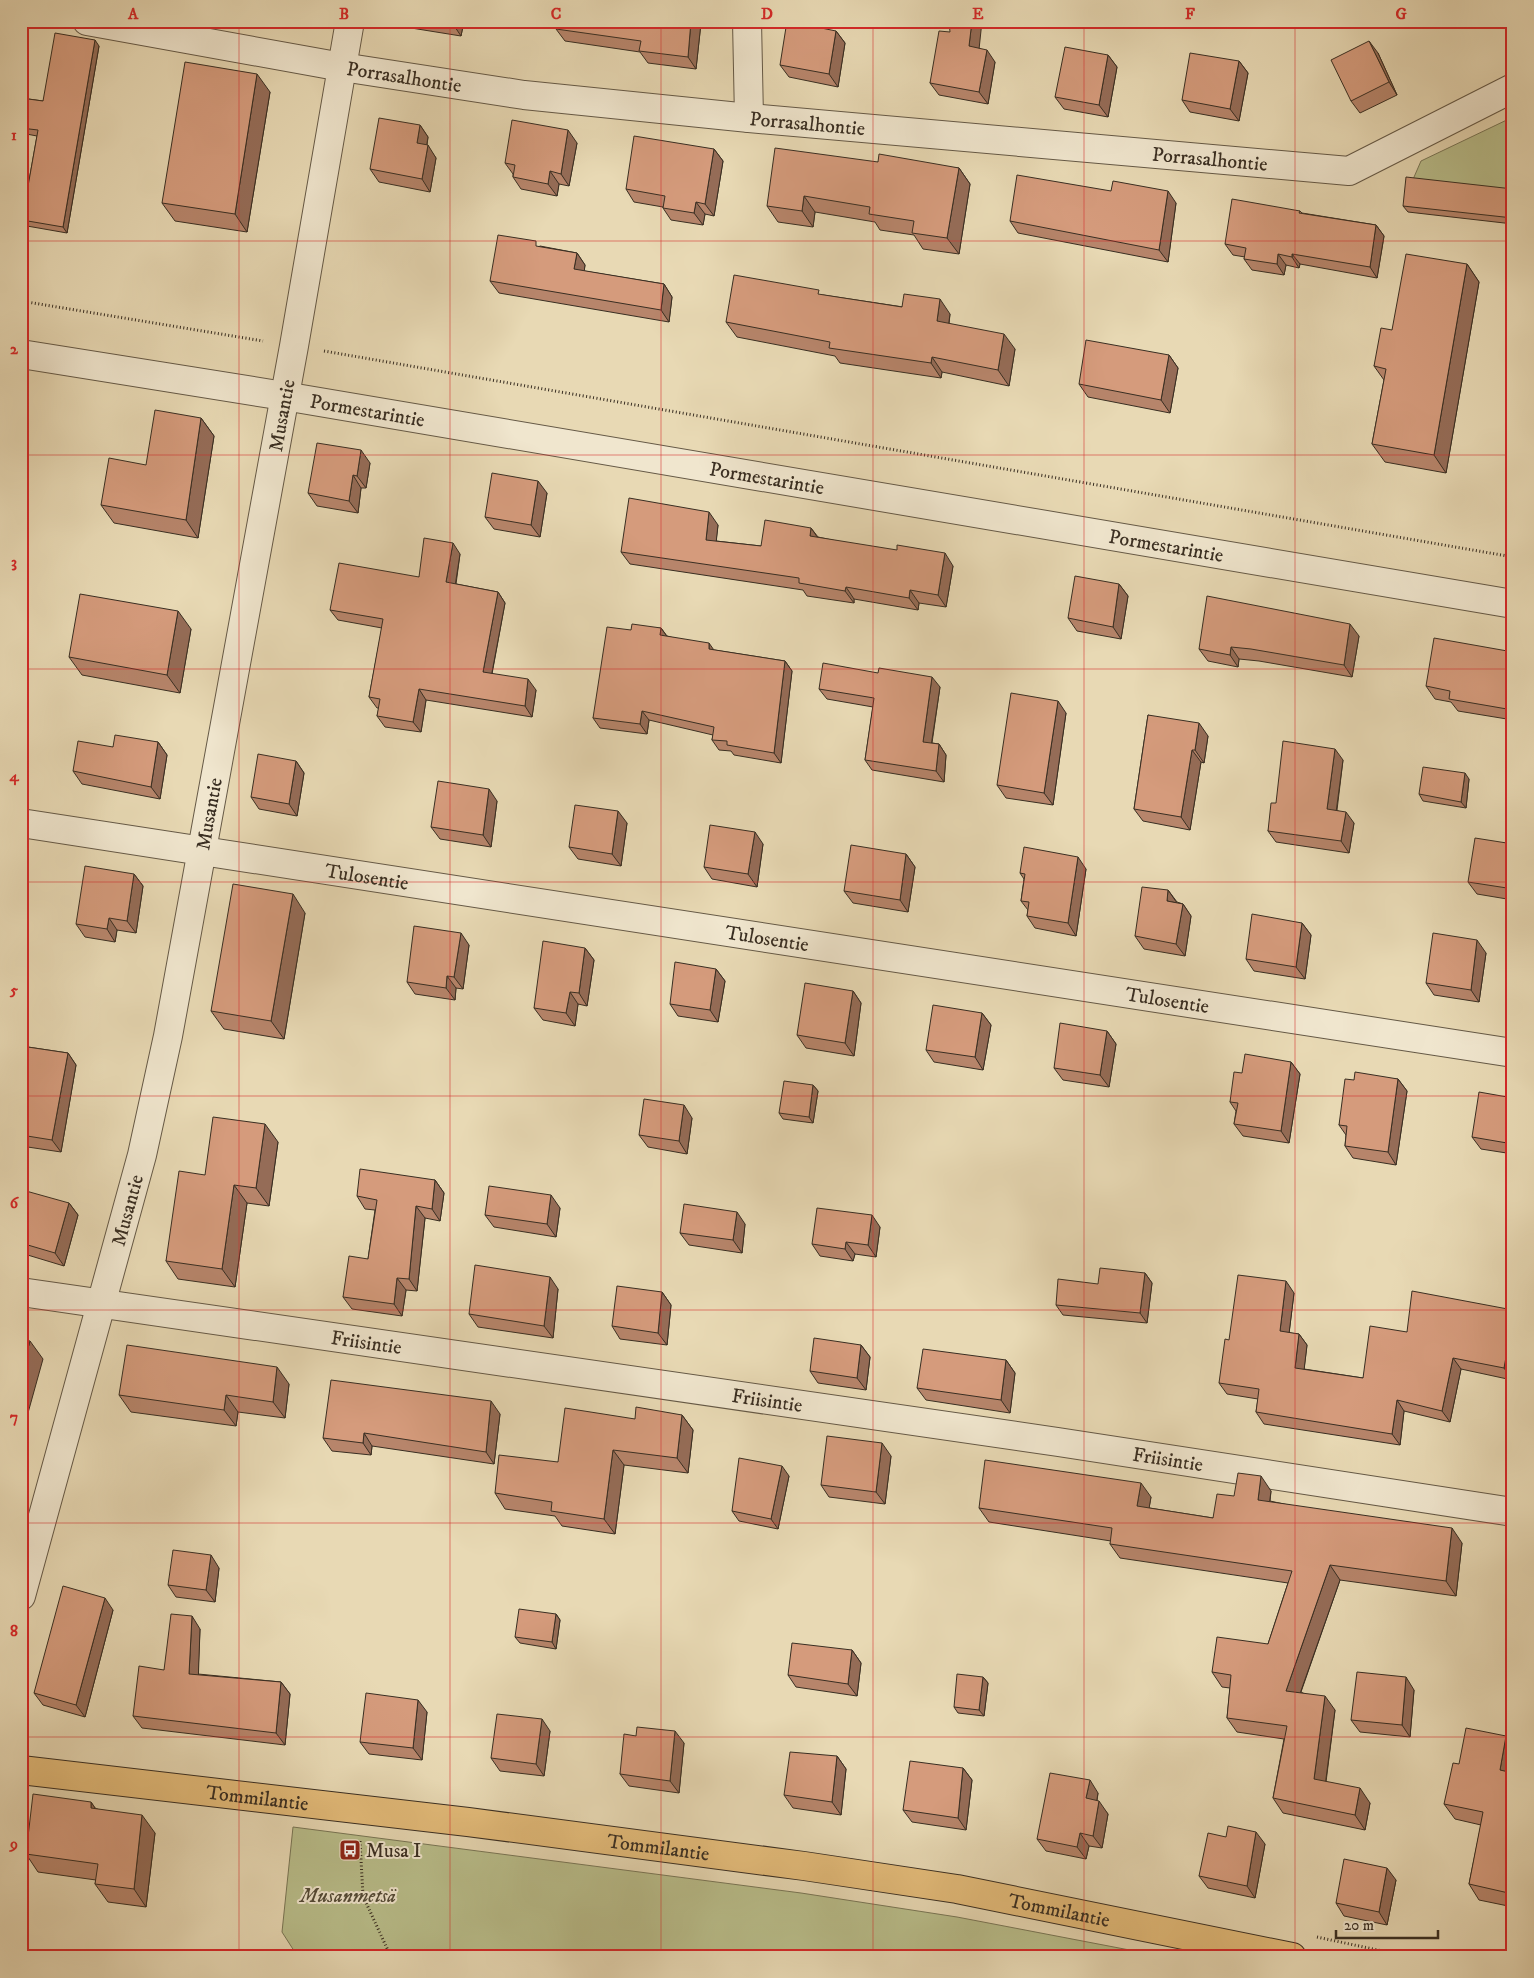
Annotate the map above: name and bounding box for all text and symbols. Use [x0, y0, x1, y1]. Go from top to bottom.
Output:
text: A [127, 4, 139, 24]
text: B [339, 4, 349, 24]
text: C [551, 4, 561, 24]
text: D [761, 4, 773, 24]
text: E [972, 4, 984, 24]
text: F [1185, 4, 1195, 24]
text: G [1395, 4, 1407, 24]
street label: Porrasalhontie [345, 57, 463, 99]
street label: Porrasalhontie [748, 107, 866, 142]
text: 1 [11, 125, 17, 145]
street label: Porrasalhontie [1151, 143, 1268, 178]
text: 2 [10, 339, 19, 359]
street label: Musantie [264, 377, 302, 454]
street label: Pormestarintie [308, 390, 427, 434]
street label: Pormestarintie [707, 457, 826, 501]
street label: Pormestarintie [1107, 525, 1225, 569]
text: 3 [11, 552, 17, 572]
text: 4 [8, 766, 19, 786]
street label: Musantie [191, 776, 229, 852]
street label: Tulosentie [323, 859, 410, 897]
street label: Tulosentie [723, 921, 810, 958]
text: 5 [9, 980, 18, 1000]
street label: Tulosentie [1124, 982, 1211, 1020]
street label: Musantie [107, 1172, 150, 1249]
text: 6 [10, 1193, 20, 1213]
street label: Friisintie [329, 1326, 403, 1361]
street label: Friisintie [730, 1384, 804, 1419]
text: 7 [10, 1407, 18, 1427]
street label: Friisintie [1131, 1443, 1205, 1478]
text: 8 [10, 1621, 18, 1641]
street label: Tommilantie [205, 1781, 310, 1817]
street label: Tommilantie [606, 1829, 711, 1867]
text: 9 [9, 1834, 18, 1854]
bus stop icon: Musa I [338, 1838, 362, 1862]
place label: Musa I [366, 1839, 421, 1864]
park label: Musanmetsä [298, 1884, 397, 1909]
street label: Tommilantie [1006, 1889, 1112, 1934]
scale bar [1336, 1908, 1439, 1940]
text: 20 m [1344, 1916, 1374, 1935]

